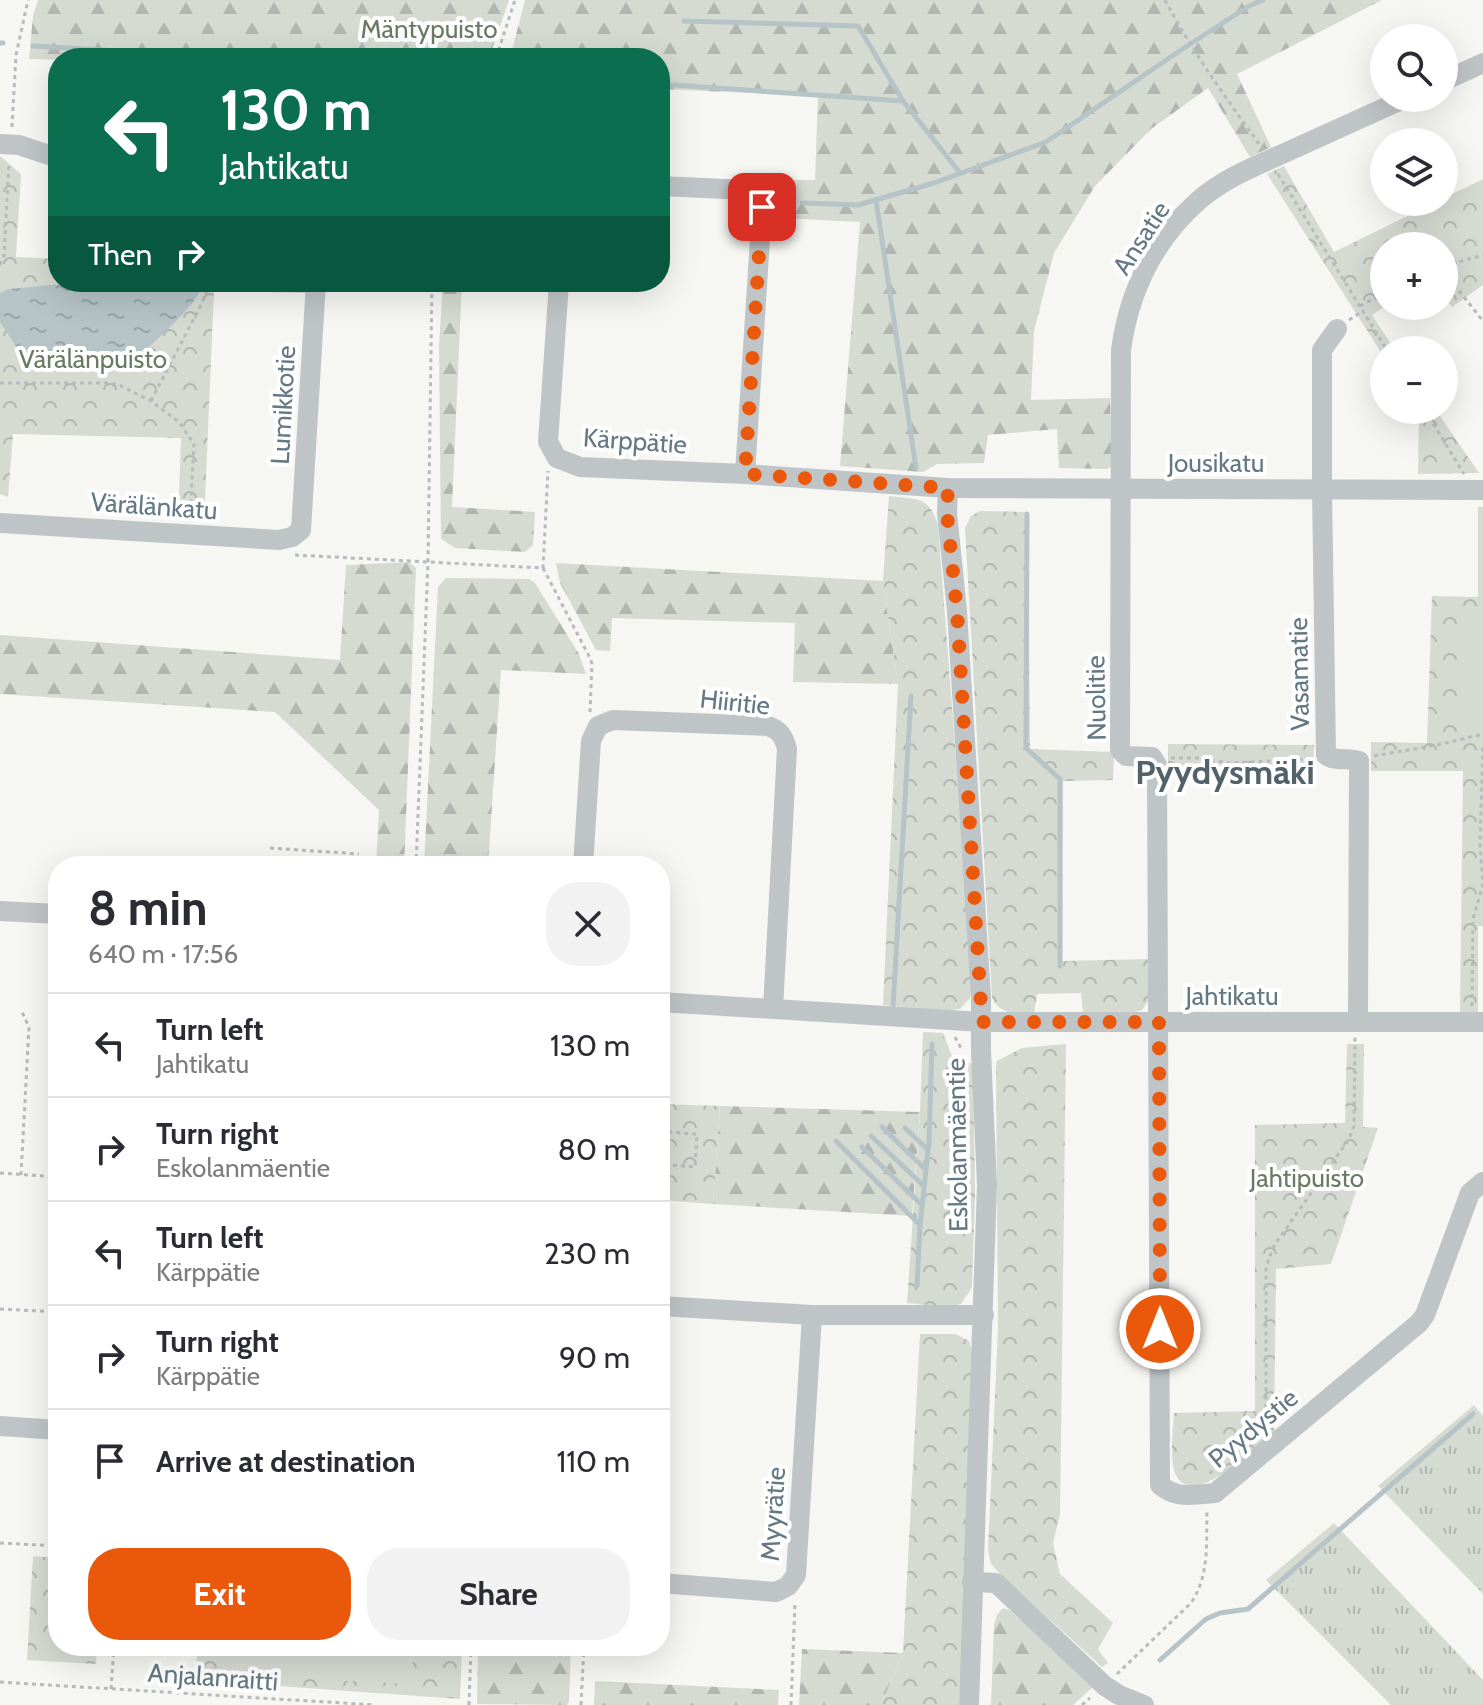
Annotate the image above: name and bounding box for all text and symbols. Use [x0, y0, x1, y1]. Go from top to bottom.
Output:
park label: Mäntypuisto [361, 13, 498, 45]
map controls [1370, 24, 1458, 424]
button: search [1370, 24, 1458, 112]
text: 130 m [220, 76, 372, 144]
icon: left [88, 80, 192, 184]
button: layers [1370, 128, 1458, 216]
text: Jahtikatu [220, 144, 349, 188]
pin [728, 173, 796, 241]
icon: arrive [740, 185, 784, 229]
street label: Ansatie [1105, 195, 1177, 281]
icon: right [168, 232, 212, 276]
button: + [1370, 232, 1458, 320]
text: Then [88, 236, 152, 273]
button: − [1370, 336, 1458, 424]
park label: Värälänpuisto [19, 343, 167, 375]
street label: Lumikkotie [264, 345, 302, 465]
street label: Kärppätie [582, 421, 688, 461]
street label: Jousikatu [1167, 447, 1264, 479]
street label: Värälänkatu [89, 486, 219, 526]
street label: Vasamatie [1282, 617, 1316, 731]
street label: Nuolitie [1079, 655, 1113, 741]
street label: Hiiritie [698, 682, 772, 722]
district label: Pyydysmäki [1135, 751, 1315, 793]
text: 8 min [88, 879, 208, 937]
button: close [546, 882, 630, 966]
text: 640 m · 17:56 [88, 938, 238, 970]
street label: Jahtikatu [1184, 980, 1279, 1012]
text: Turn left [156, 1011, 264, 1048]
icon: left [88, 1023, 132, 1067]
text: 130 m [550, 1027, 630, 1064]
text: Jahtikatu [156, 1048, 249, 1080]
street label: Eskolanmäentie [939, 1058, 975, 1232]
text: Turn right [156, 1115, 279, 1152]
icon: right [88, 1127, 132, 1171]
text: 80 m [558, 1131, 630, 1168]
text: Eskolanmäentie [156, 1152, 330, 1184]
park label: Jahtipuisto [1249, 1162, 1364, 1194]
text: Turn left [156, 1219, 264, 1256]
icon: left [88, 1231, 132, 1275]
text: 230 m [544, 1235, 630, 1272]
text: Kärppätie [156, 1256, 260, 1288]
position arrow [1118, 1287, 1202, 1371]
text: Turn right [156, 1323, 279, 1360]
icon: right [88, 1335, 132, 1379]
text: 90 m [559, 1339, 630, 1376]
text: Kärppätie [156, 1360, 260, 1392]
street label: Pyydystie [1202, 1381, 1304, 1475]
icon: arrive [88, 1439, 132, 1483]
text: Arrive at destination [156, 1443, 416, 1480]
text: 110 m [556, 1443, 630, 1480]
street label: Myyrätie [754, 1466, 792, 1562]
button: Exit [88, 1548, 351, 1640]
button: Share [367, 1548, 630, 1640]
street label: Anjalanraitti [147, 1656, 279, 1698]

